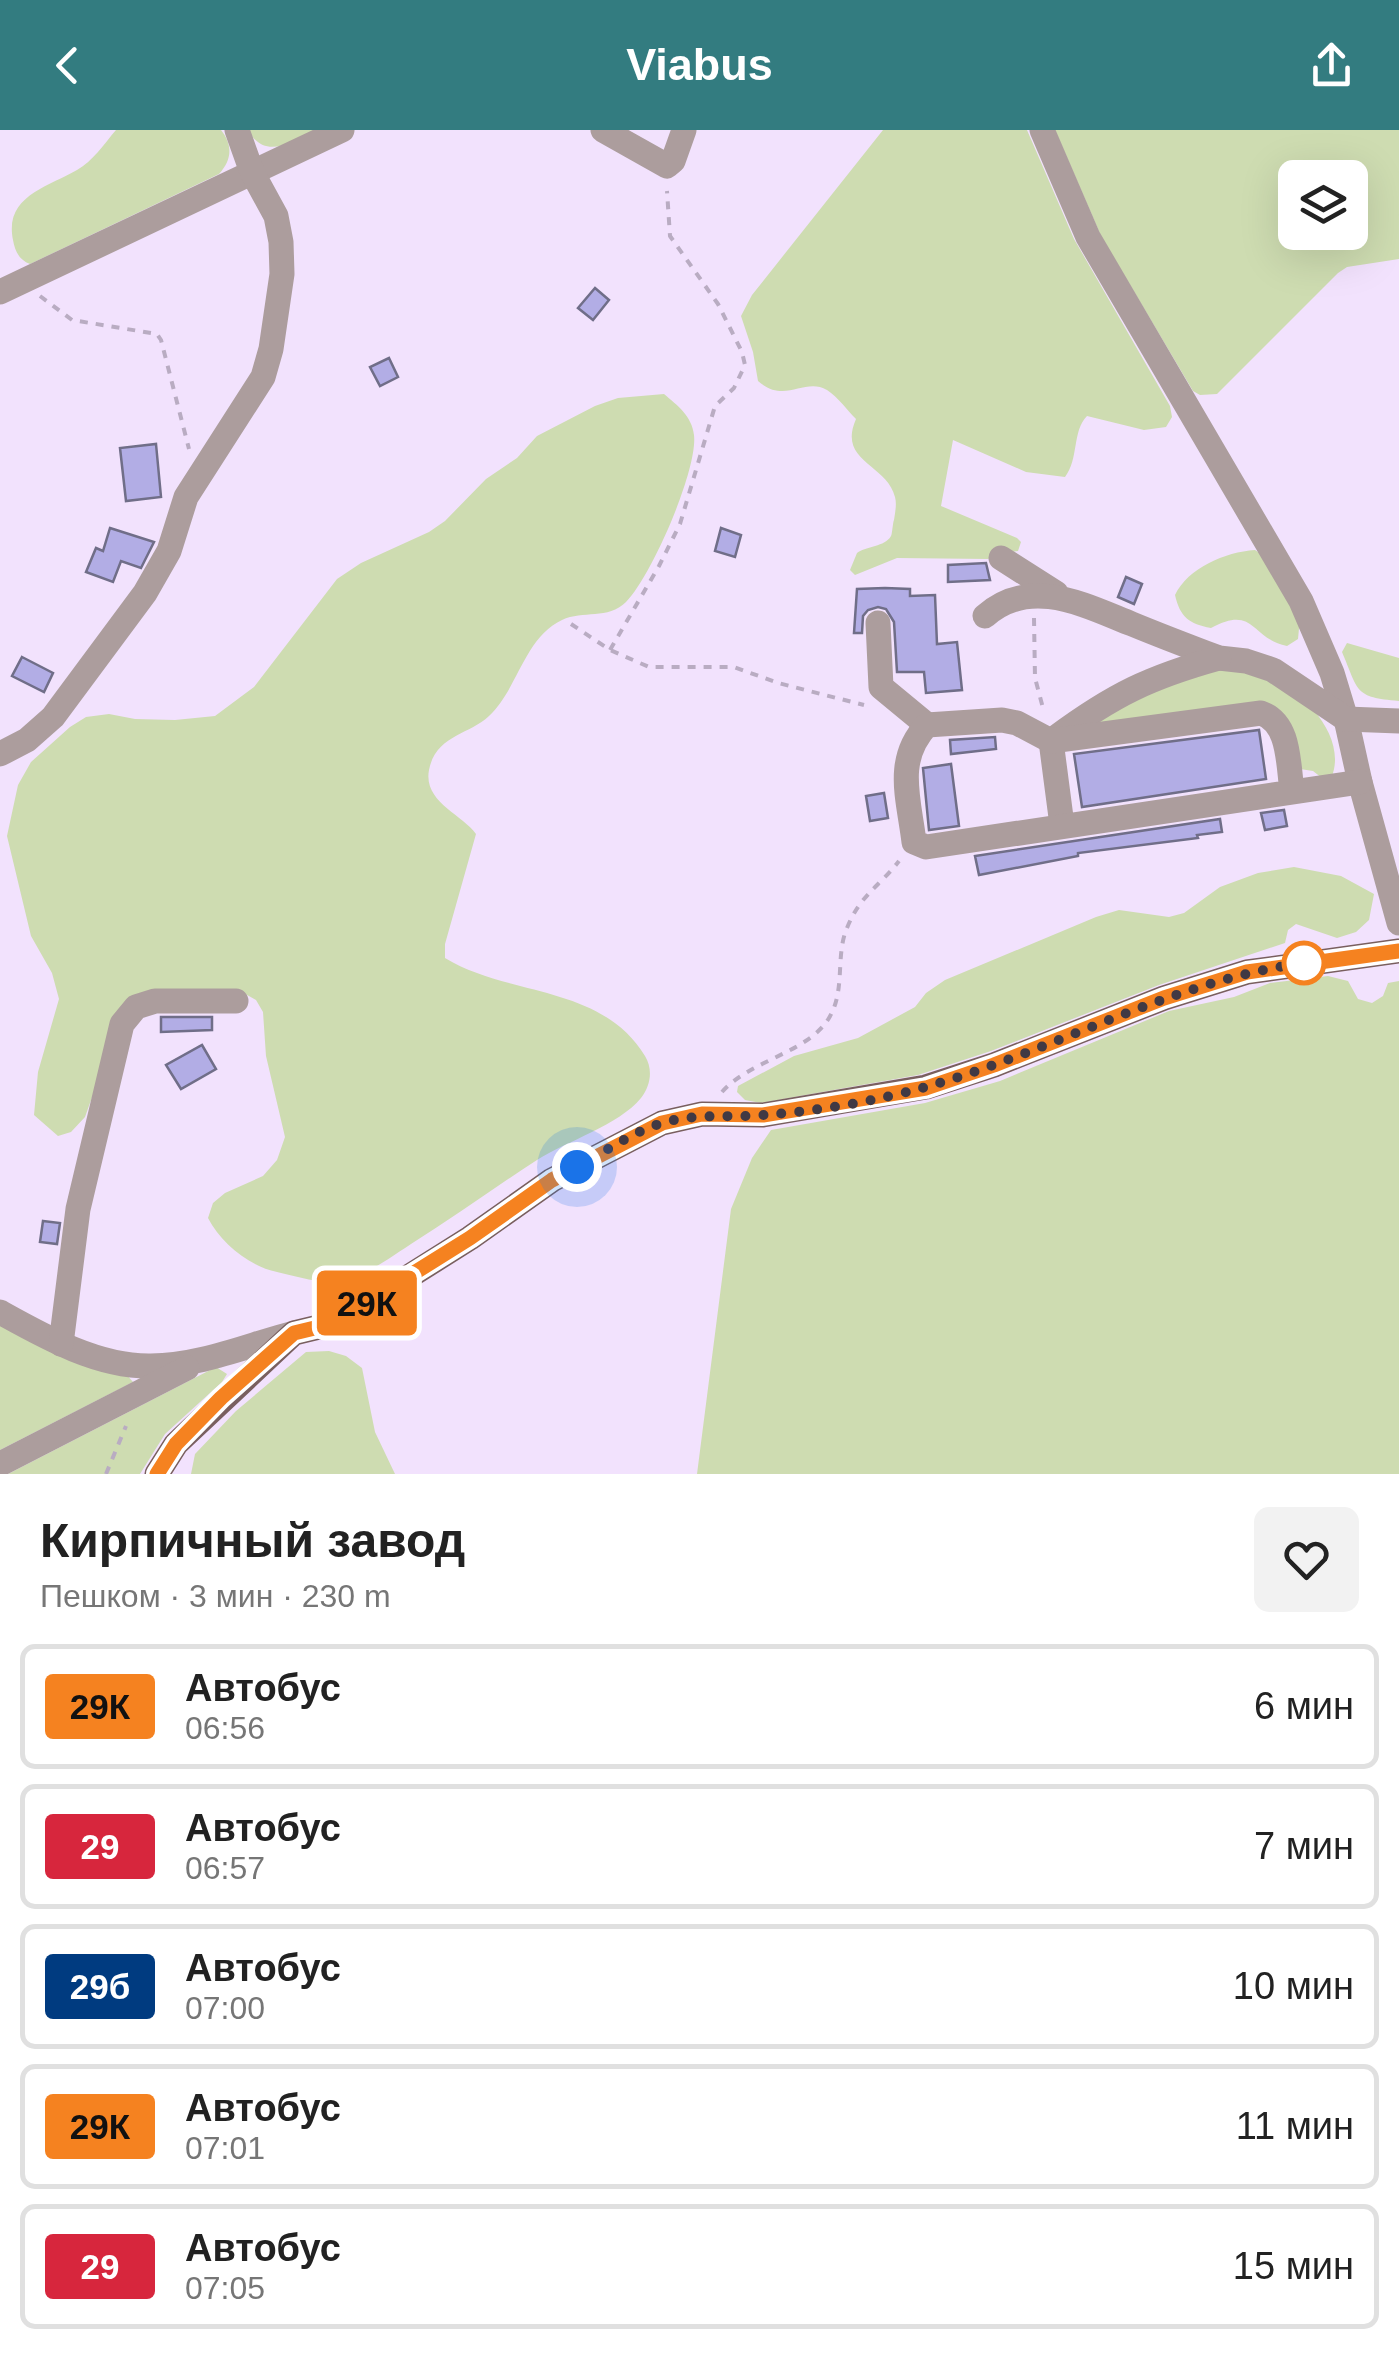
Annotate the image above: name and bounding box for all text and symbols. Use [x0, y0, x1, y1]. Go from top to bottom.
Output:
icon: back [40, 38, 95, 93]
icon: share [1304, 38, 1359, 93]
text: Viabus [626, 39, 773, 90]
map controls [1278, 160, 1368, 250]
button: layers [1278, 160, 1368, 250]
unlabelled marker [1283, 942, 1325, 984]
your location [552, 1142, 602, 1192]
line badge: 29К [310, 1270, 424, 1336]
text: 29К [337, 1284, 397, 1323]
button: heart [1254, 1507, 1359, 1612]
text: Кирпичный завод [40, 1514, 465, 1567]
text: Пешком · 3 мин · 230 m [40, 1578, 391, 1614]
text: Автобус [185, 1667, 341, 1709]
text: 6 мин [1254, 1685, 1354, 1727]
text: 29К [70, 1687, 130, 1726]
text: 06:56 [185, 1710, 265, 1746]
text: Автобус [185, 1807, 341, 1849]
text: 7 мин [1254, 1825, 1354, 1867]
text: 29 [81, 1827, 119, 1866]
text: 06:57 [185, 1850, 265, 1886]
text: Автобус [185, 1947, 341, 1989]
text: 10 мин [1233, 1965, 1354, 2007]
text: 29б [70, 1967, 130, 2006]
text: 07:00 [185, 1990, 265, 2026]
text: Автобус [185, 2087, 341, 2129]
text: 11 мин [1236, 2105, 1354, 2147]
text: 29К [70, 2107, 130, 2146]
text: 07:01 [185, 2130, 265, 2166]
text: Автобус [185, 2227, 341, 2269]
text: 15 мин [1233, 2245, 1354, 2287]
text: 29 [81, 2247, 119, 2286]
text: 07:05 [185, 2270, 265, 2306]

